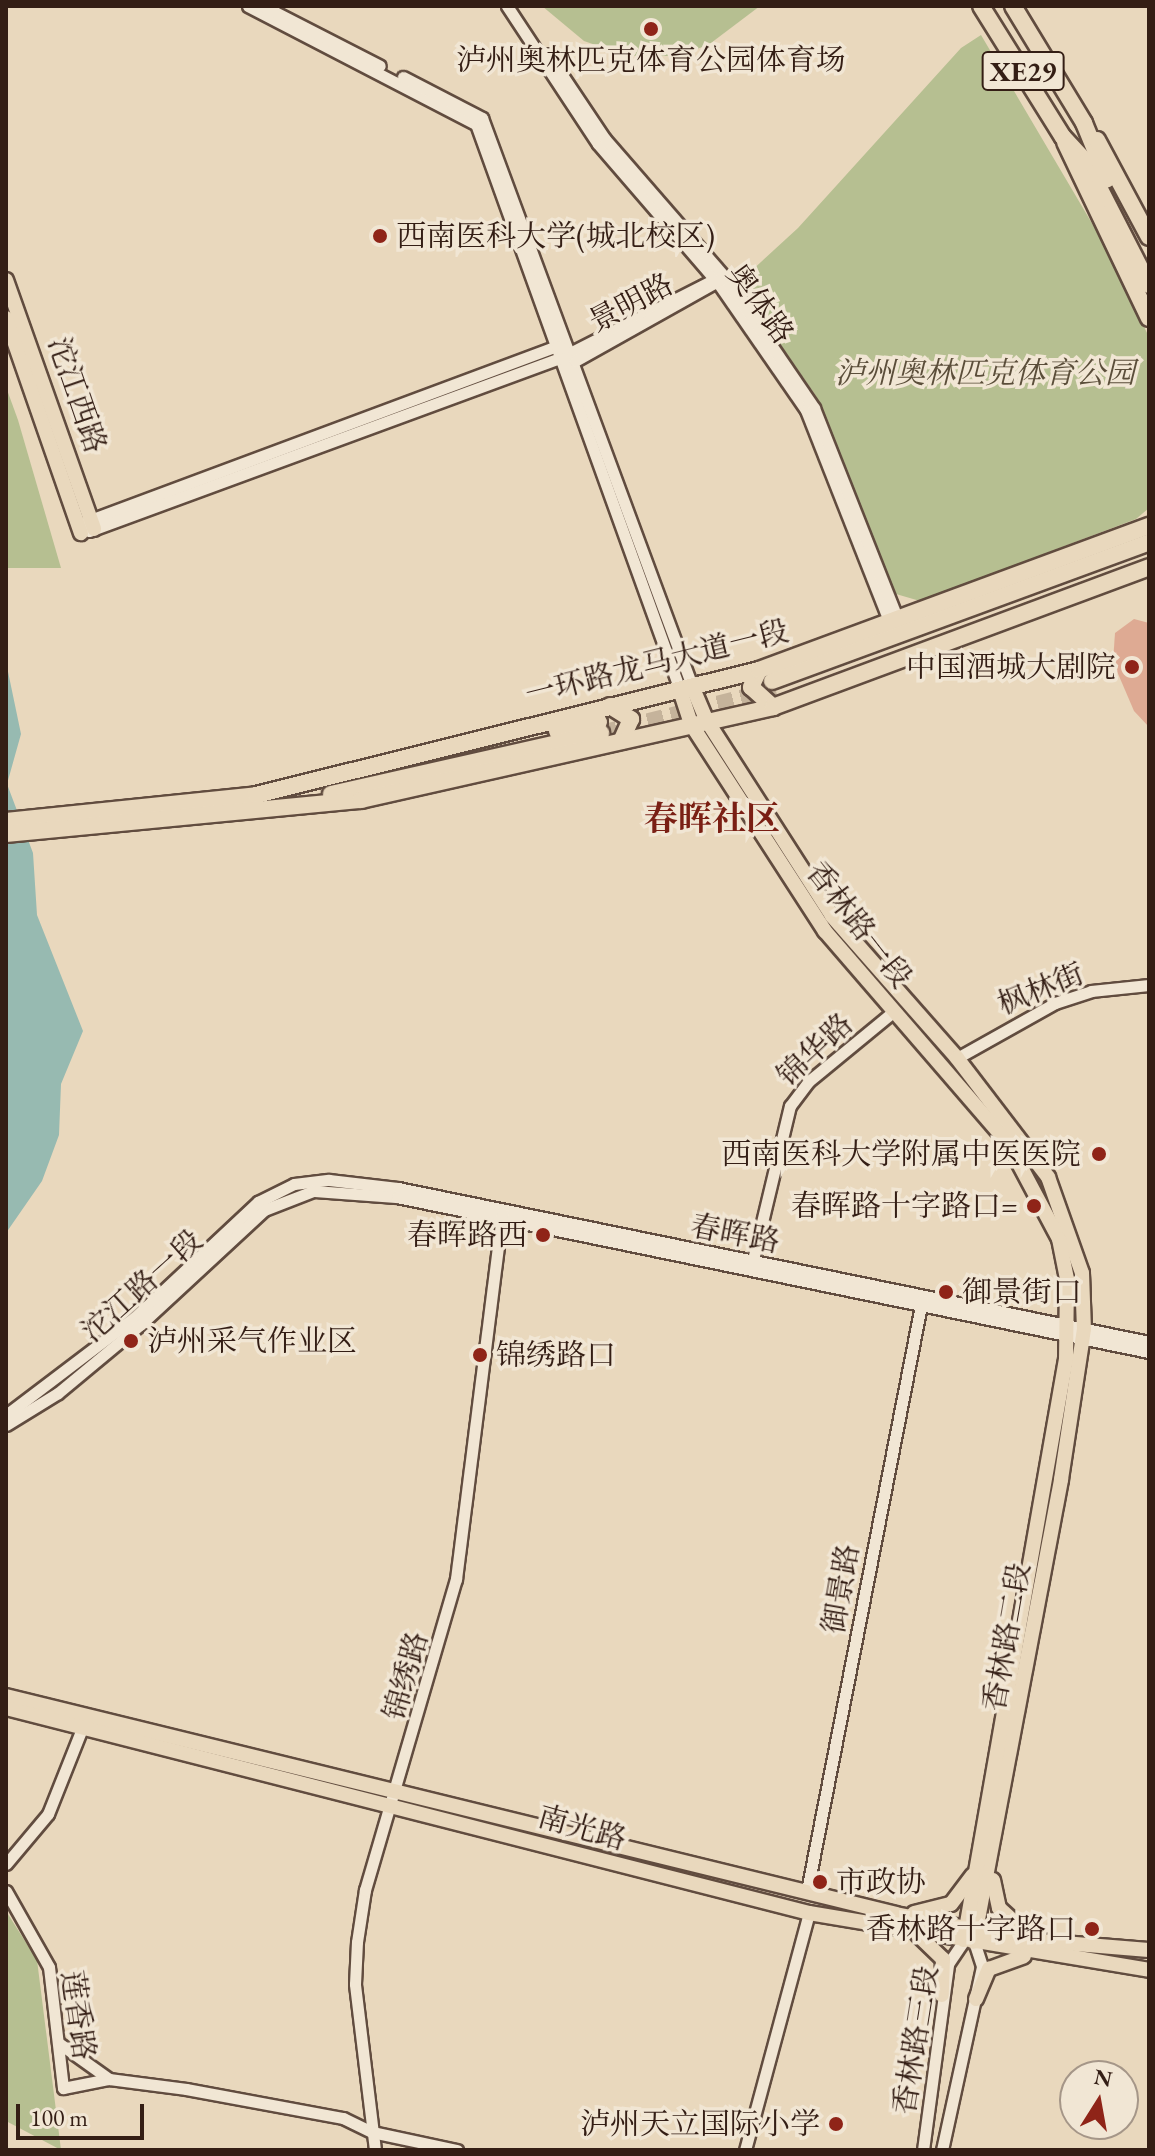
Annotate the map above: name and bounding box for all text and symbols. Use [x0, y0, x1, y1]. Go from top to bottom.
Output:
marker: 泸州奥林匹克体育公园体育场 [642, 20, 660, 38]
place label: 泸州奥林匹克体育公园体育场 [456, 42, 846, 78]
road number: XE29 [981, 47, 1065, 95]
place label: 西南医科大学(城北校区) [396, 218, 715, 254]
marker: 西南医科大学(城北校区) [371, 227, 389, 245]
street label: 奥体路 [719, 257, 801, 351]
street label: 景明路 [583, 266, 679, 340]
street label: 沱江西路 [40, 332, 114, 458]
park label: 泸州奥林匹克体育公园 [835, 355, 1135, 391]
street label: 一环路龙马大道一段 [522, 613, 792, 713]
place label: 中国酒城大剧院 [906, 649, 1116, 685]
marker: 中国酒城大剧院 [1123, 658, 1141, 676]
district label: 春晖社区 [644, 799, 780, 839]
street label: 香林路一段 [799, 855, 919, 995]
street label: 枫林街 [993, 955, 1089, 1023]
street label: 锦华路 [770, 1006, 860, 1094]
place label: 西南医科大学附属中医医院 [721, 1136, 1081, 1172]
marker: 西南医科大学附属中医医院 [1088, 1143, 1110, 1165]
place label: 春晖路十字路口= [791, 1188, 1018, 1224]
marker: 春晖路十字路口= [1025, 1197, 1043, 1215]
street label: 春晖路 [687, 1208, 783, 1260]
place label: 春晖路西 [407, 1217, 527, 1253]
street label: 沱江路一段 [74, 1222, 210, 1350]
marker: 春晖路西 [534, 1226, 552, 1244]
place label: 御景街口 [962, 1274, 1082, 1310]
marker: 御景街口 [937, 1283, 955, 1301]
place label: 泸州采气作业区 [147, 1323, 357, 1359]
marker: 泸州采气作业区 [122, 1332, 140, 1350]
place label: 锦绣路口 [496, 1337, 616, 1373]
marker: 锦绣路口 [471, 1346, 489, 1364]
street label: 御景路 [815, 1542, 867, 1636]
street label: 香林路二段 [976, 1560, 1038, 1714]
street label: 锦绣路 [376, 1628, 436, 1724]
street label: 南光路 [534, 1798, 630, 1858]
place label: 市政协 [836, 1864, 926, 1900]
marker: 市政协 [811, 1873, 829, 1891]
place label: 香林路十字路口 [866, 1911, 1076, 1947]
marker: 香林路十字路口 [1083, 1920, 1101, 1938]
street label: 香林路三段 [886, 1963, 946, 2117]
street label: 莲香路 [54, 1968, 102, 2062]
north arrow [1059, 2060, 1139, 2140]
text: N [1092, 2062, 1115, 2094]
scale bar [20, 2088, 148, 2138]
text: 100 m [30, 2102, 88, 2133]
place label: 泸州天立国际小学 [580, 2106, 820, 2142]
marker: 泸州天立国际小学 [827, 2115, 845, 2133]

